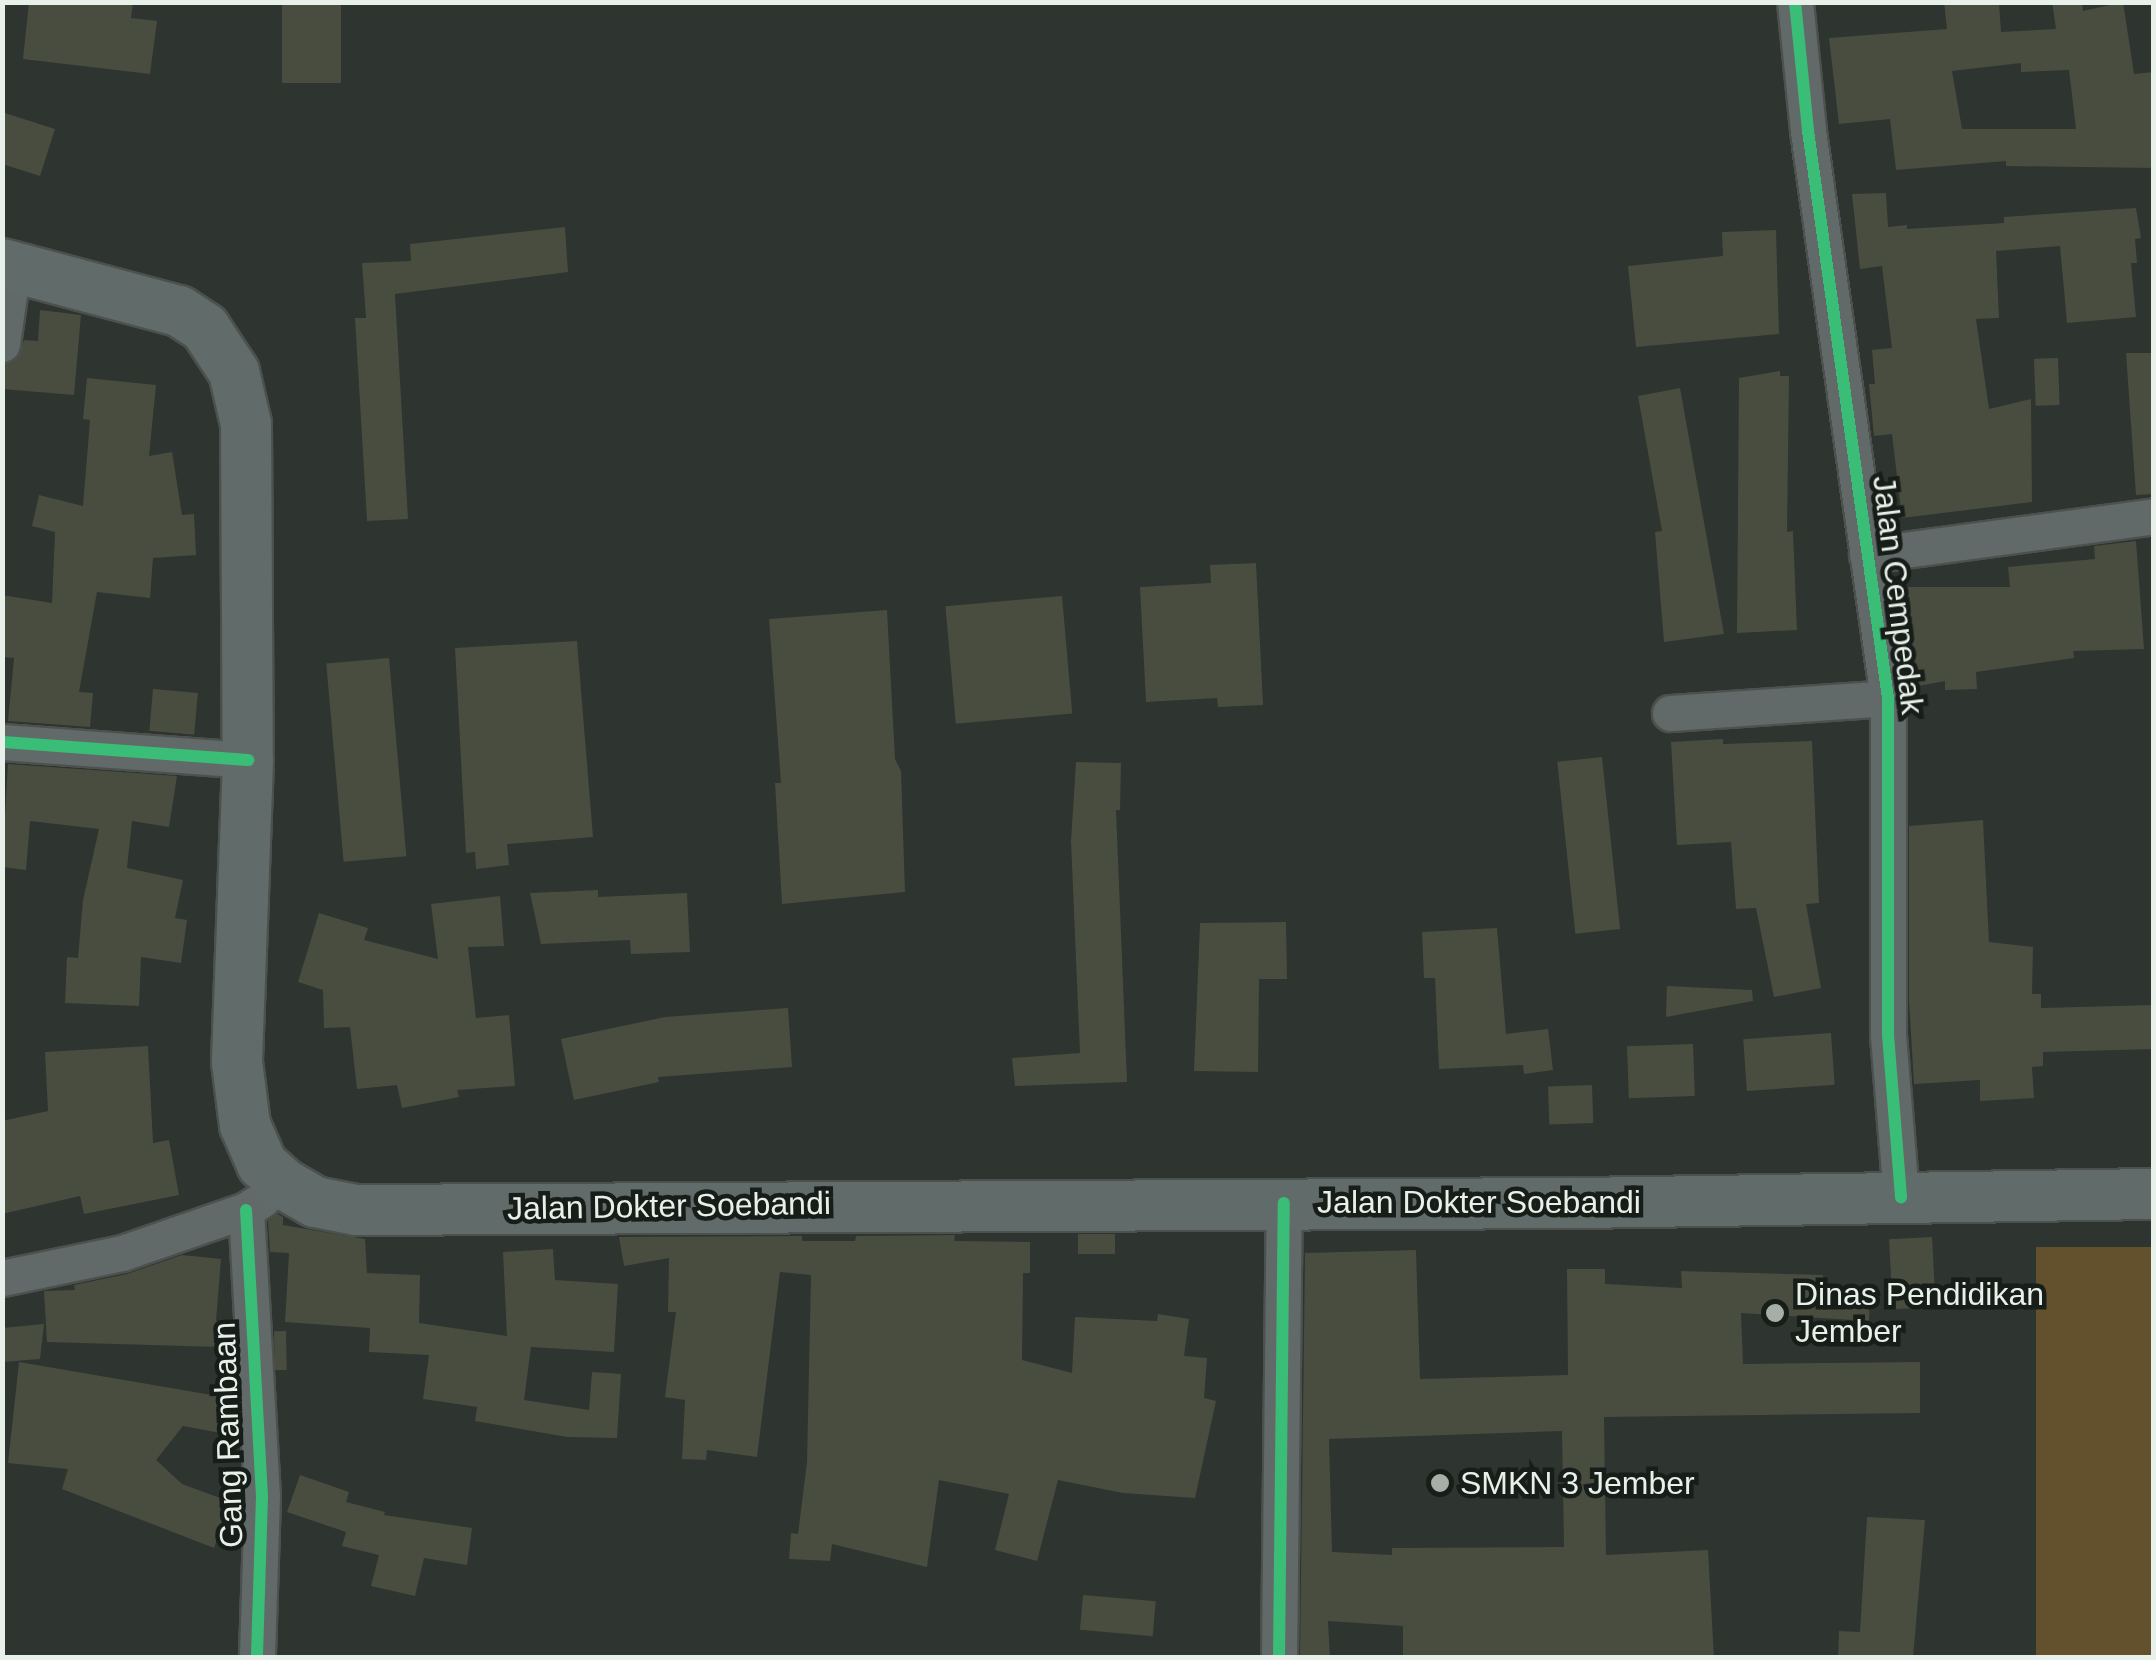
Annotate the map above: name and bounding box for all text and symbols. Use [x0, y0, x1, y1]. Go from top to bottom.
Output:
street label: Jalan Cempedak [1864, 473, 1932, 717]
street label: Jalan Dokter Soebandi [1317, 1183, 1641, 1221]
street label: Jalan Dokter Soebandi [507, 1184, 831, 1228]
place label: Dinas Pendidikan Jember [1795, 1276, 2044, 1351]
marker: Dinas Pendidikan Jember [1764, 1302, 1786, 1324]
street label: Gang Rambaan [205, 1321, 251, 1549]
place label: SMKN 3 Jember [1460, 1464, 1695, 1502]
marker: SMKN 3 Jember [1429, 1472, 1451, 1494]

